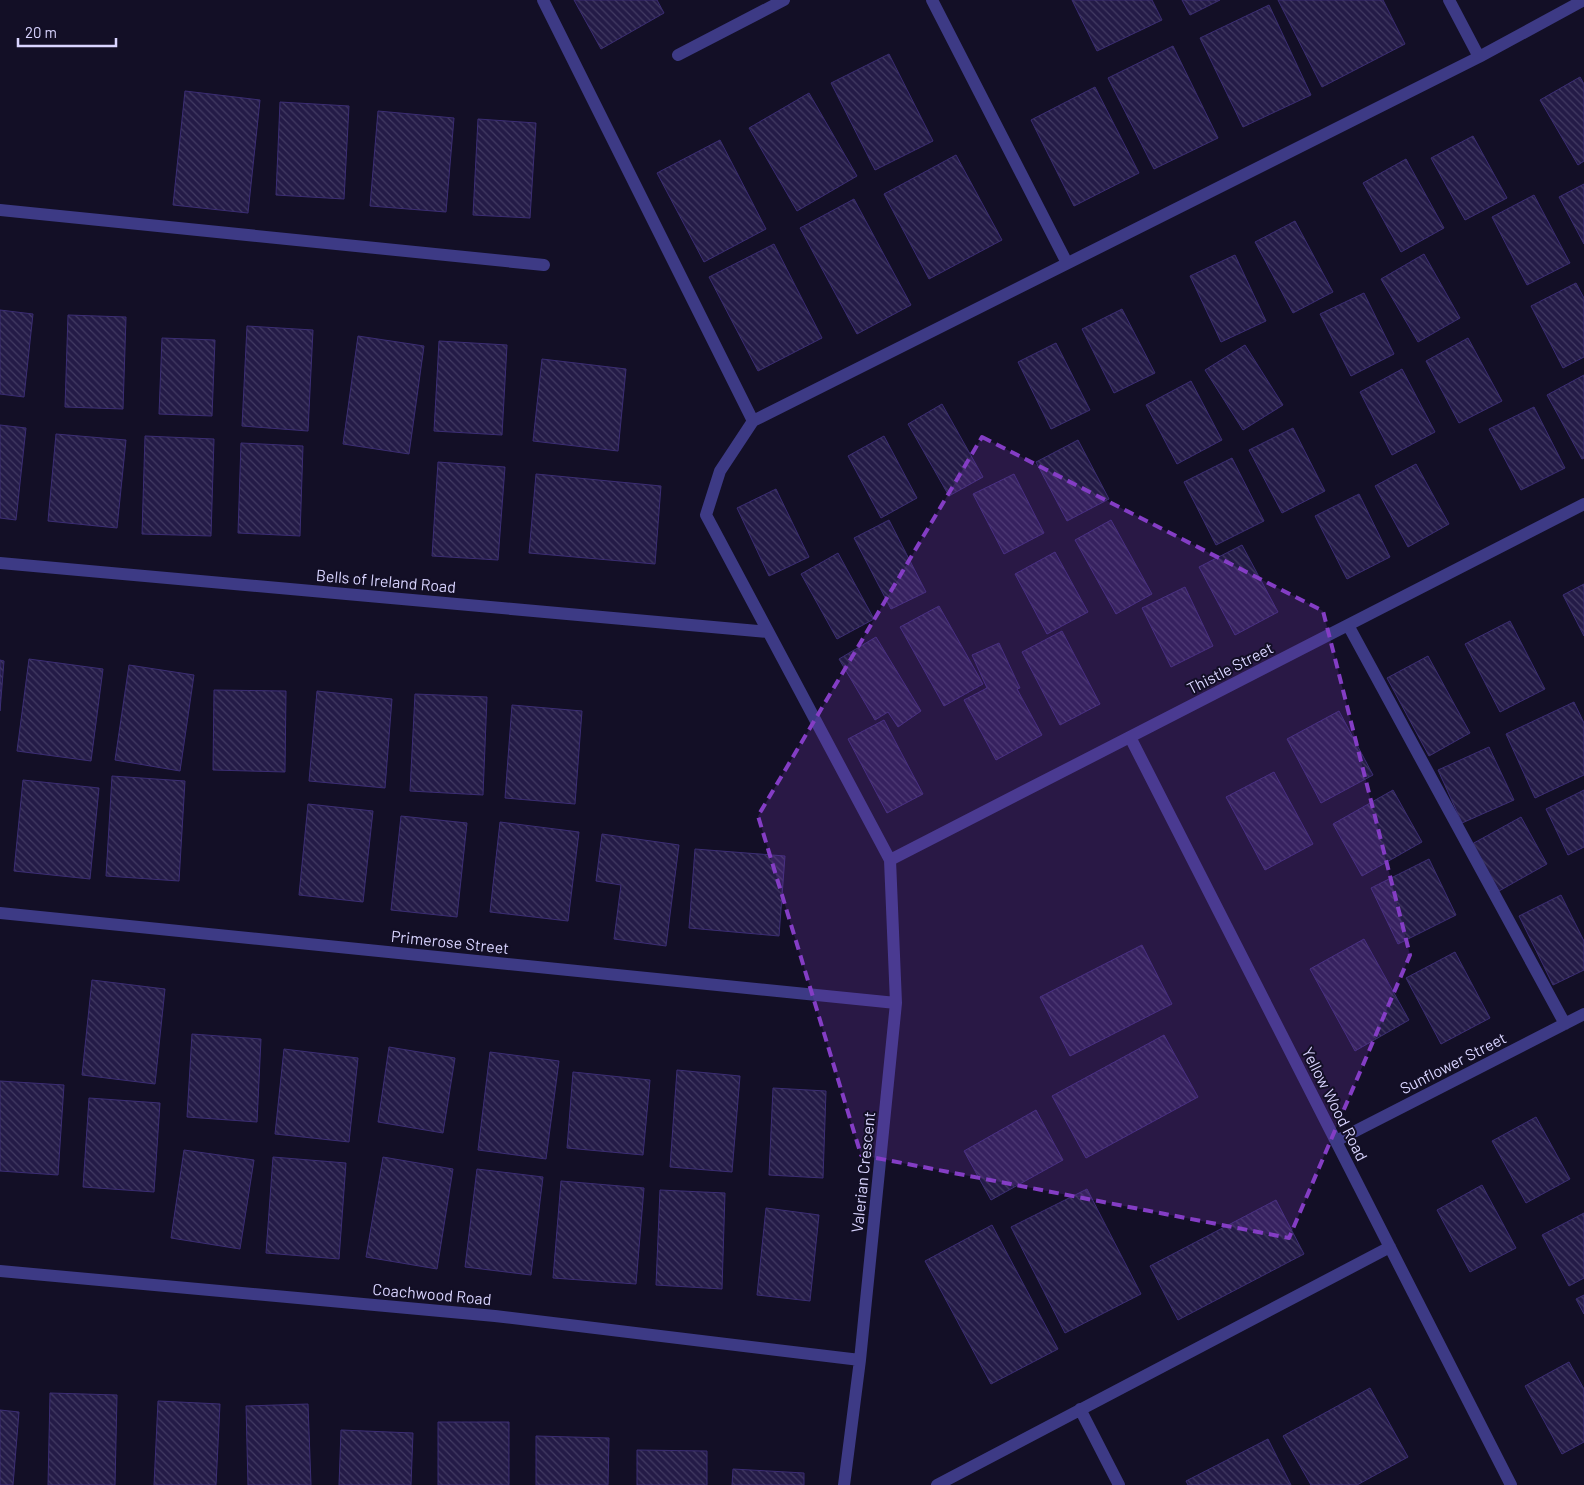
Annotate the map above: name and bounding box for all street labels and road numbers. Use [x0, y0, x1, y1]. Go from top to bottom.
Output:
street label: Bells of Ireland Road [315, 565, 457, 596]
street label: Thistle Street [1183, 638, 1276, 697]
street label: Primerose Street [390, 926, 510, 957]
street label: Sunflower Street [1396, 1028, 1509, 1098]
street label: Yellow Wood Road [1299, 1044, 1372, 1164]
street label: Valerian Crescent [847, 1110, 878, 1233]
street label: Coachwood Road [372, 1279, 492, 1308]

